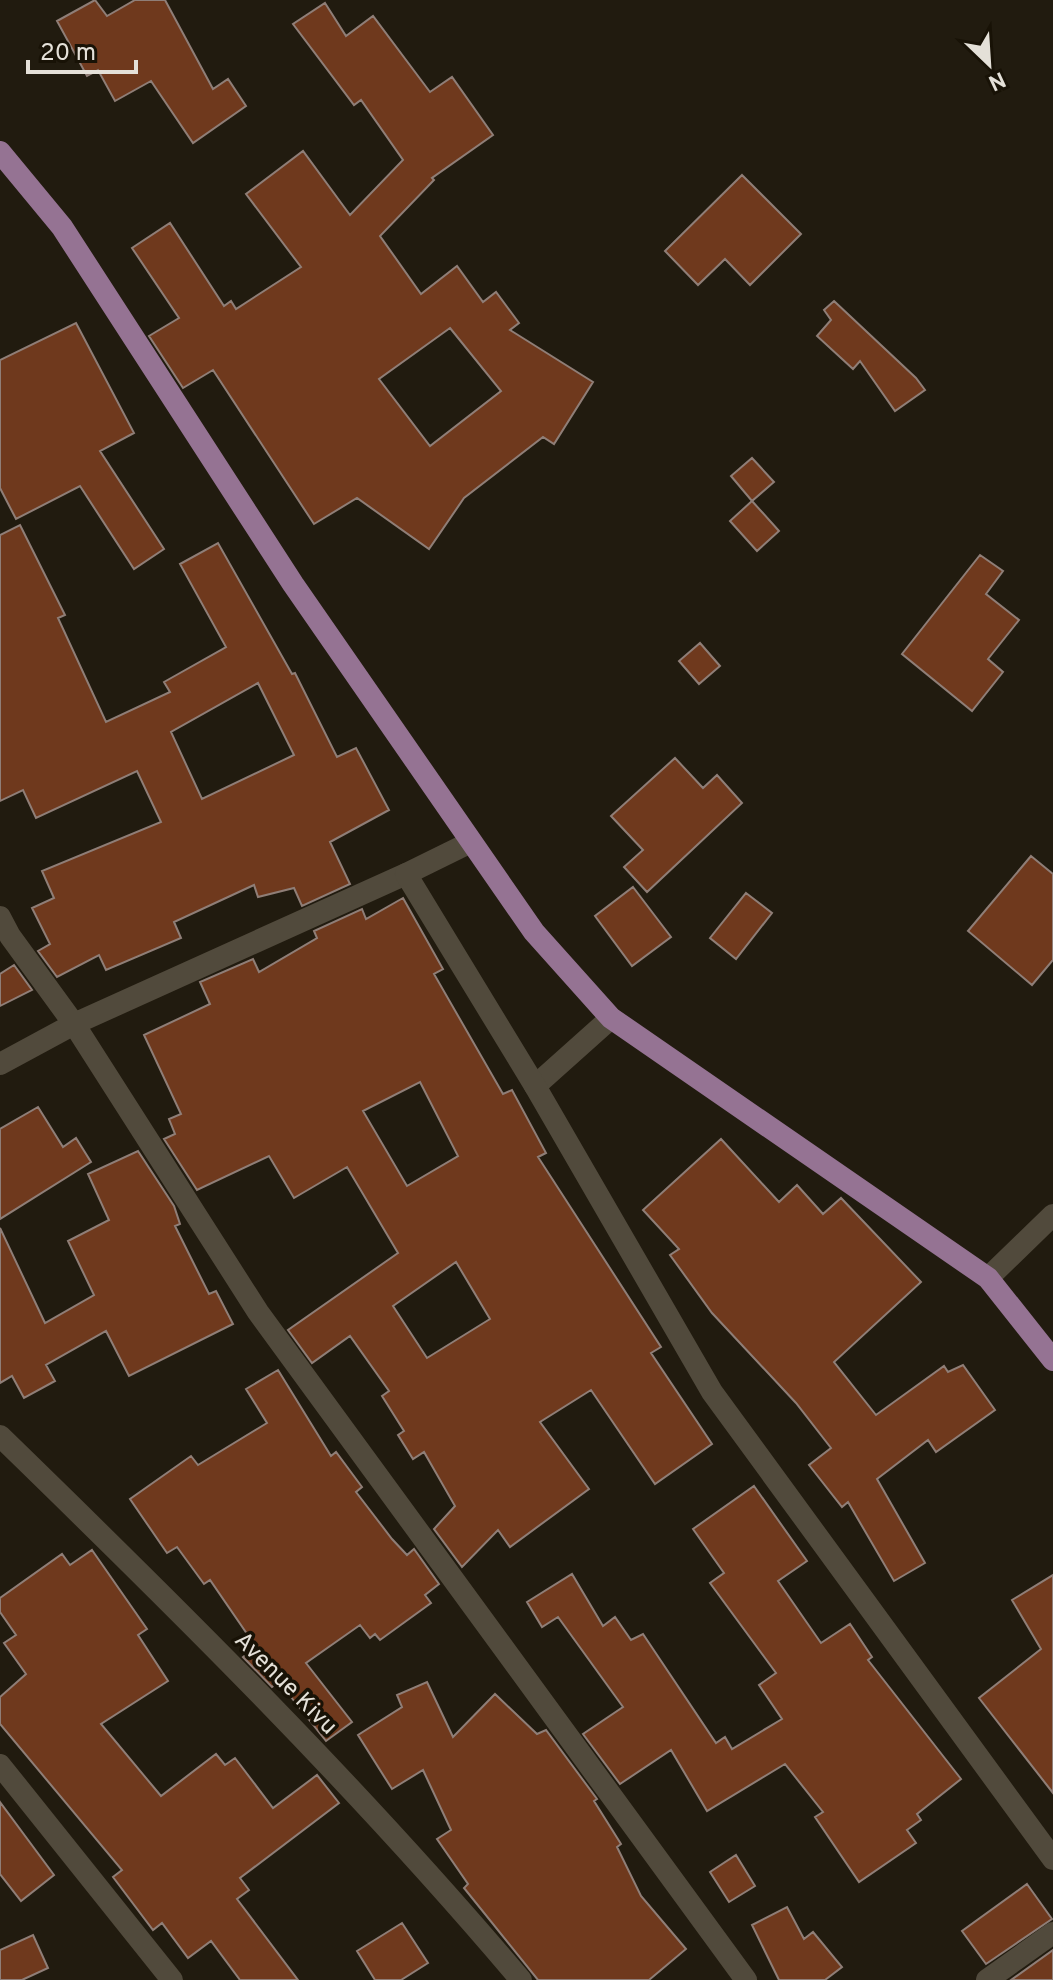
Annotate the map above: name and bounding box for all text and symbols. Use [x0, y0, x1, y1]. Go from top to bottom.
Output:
scale bar [28, 24, 136, 74]
north arrow [949, 24, 1029, 104]
text: 20 m [40, 39, 96, 69]
text: N [984, 64, 1009, 95]
street label: Avenue Kivu [227, 1626, 343, 1742]

